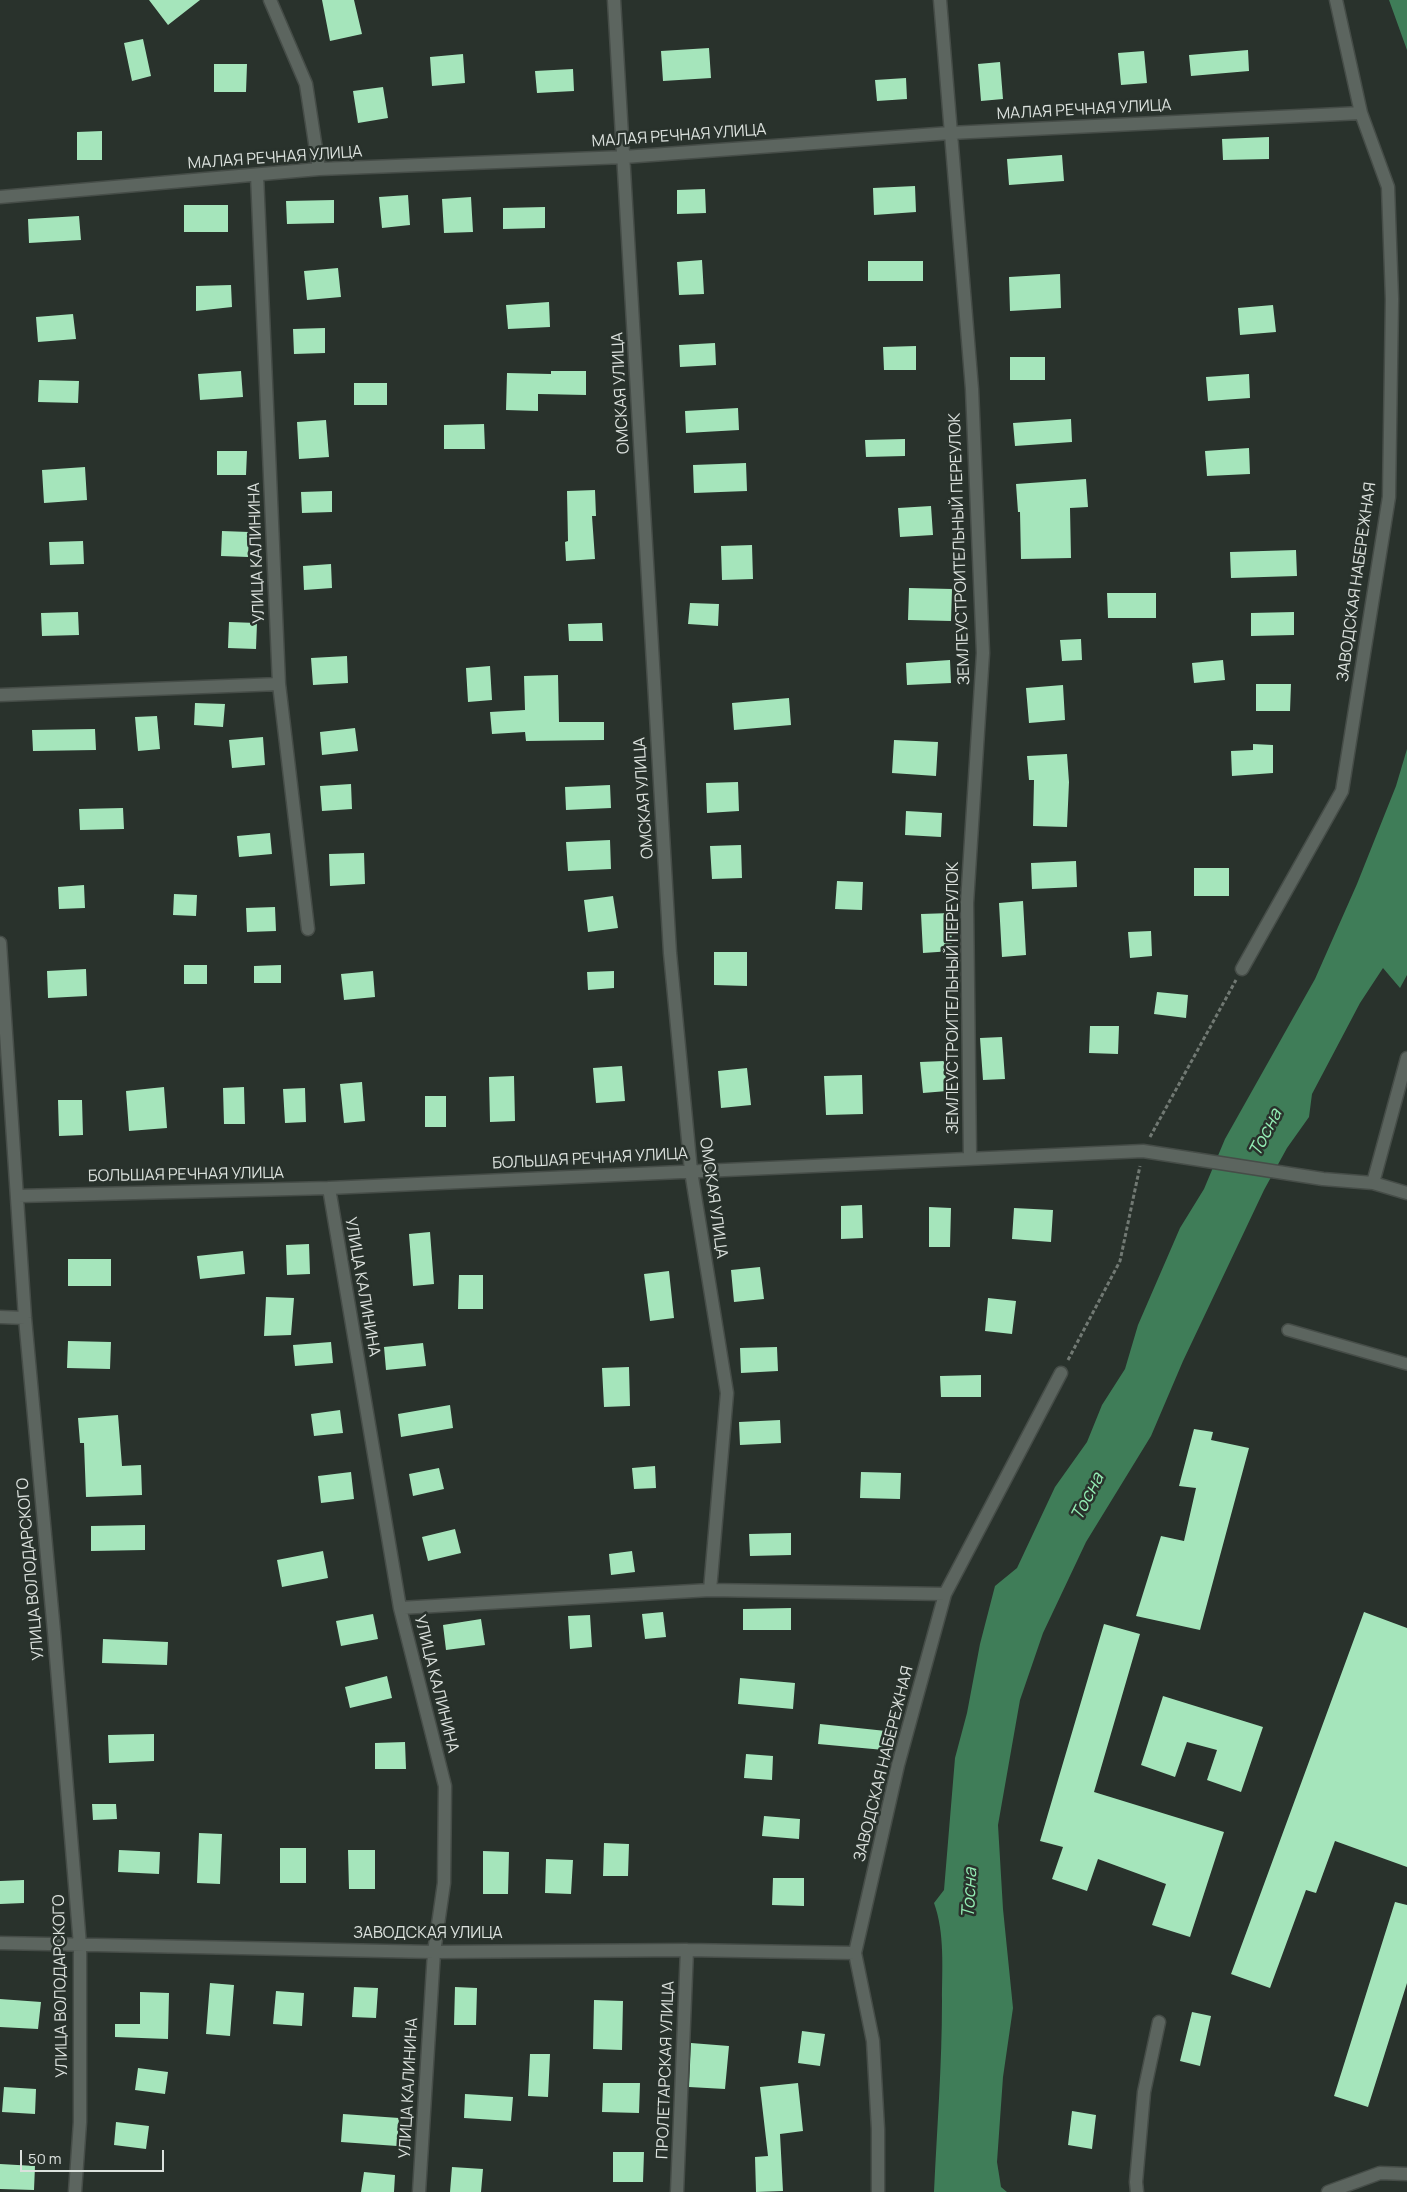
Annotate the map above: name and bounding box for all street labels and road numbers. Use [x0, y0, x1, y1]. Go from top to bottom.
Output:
street label: МАЛАЯ РЕЧНАЯ УЛИЦА [996, 96, 1172, 124]
street label: МАЛАЯ РЕЧНАЯ УЛИЦА [591, 120, 767, 152]
street label: МАЛАЯ РЕЧНАЯ УЛИЦА [187, 142, 363, 174]
street label: ОМСКАЯ УЛИЦА [608, 332, 634, 454]
street label: ЗЕМЛЕУСТРОИТЕЛЬНЫЙ ПЕРЕУЛОК [946, 413, 974, 685]
street label: ЗАВОДСКАЯ НАБЕРЕЖНАЯ [1334, 481, 1380, 683]
street label: УЛИЦА КАЛИНИНА [245, 482, 269, 624]
street label: ОМСКАЯ УЛИЦА [630, 736, 658, 860]
street label: ЗЕМЛЕУСТРОИТЕЛЬНЫЙ ПЕРЕУЛОК [944, 862, 964, 1134]
street label: ОМСКАЯ УЛИЦА [695, 1136, 731, 1260]
street label: БОЛЬШАЯ РЕЧНАЯ УЛИЦА [492, 1144, 688, 1174]
street label: БОЛЬШАЯ РЕЧНАЯ УЛИЦА [88, 1164, 284, 1186]
street label: УЛИЦА КАЛИНИНА [340, 1216, 384, 1358]
street label: УЛИЦА ВОЛОДАРСКОГО [13, 1477, 49, 1661]
street label: УЛИЦА КАЛИНИНА [410, 1613, 462, 1755]
street label: ЗАВОДСКАЯ НАБЕРЕЖНАЯ [850, 1664, 918, 1864]
street label: УЛИЦА ВОЛОДАРСКОГО [50, 1894, 72, 2078]
street label: ЗАВОДСКАЯ УЛИЦА [353, 1924, 503, 1944]
street label: ПРОЛЕТАРСКАЯ УЛИЦА [653, 1981, 679, 2159]
street label: УЛИЦА КАЛИНИНА [396, 2017, 422, 2159]

